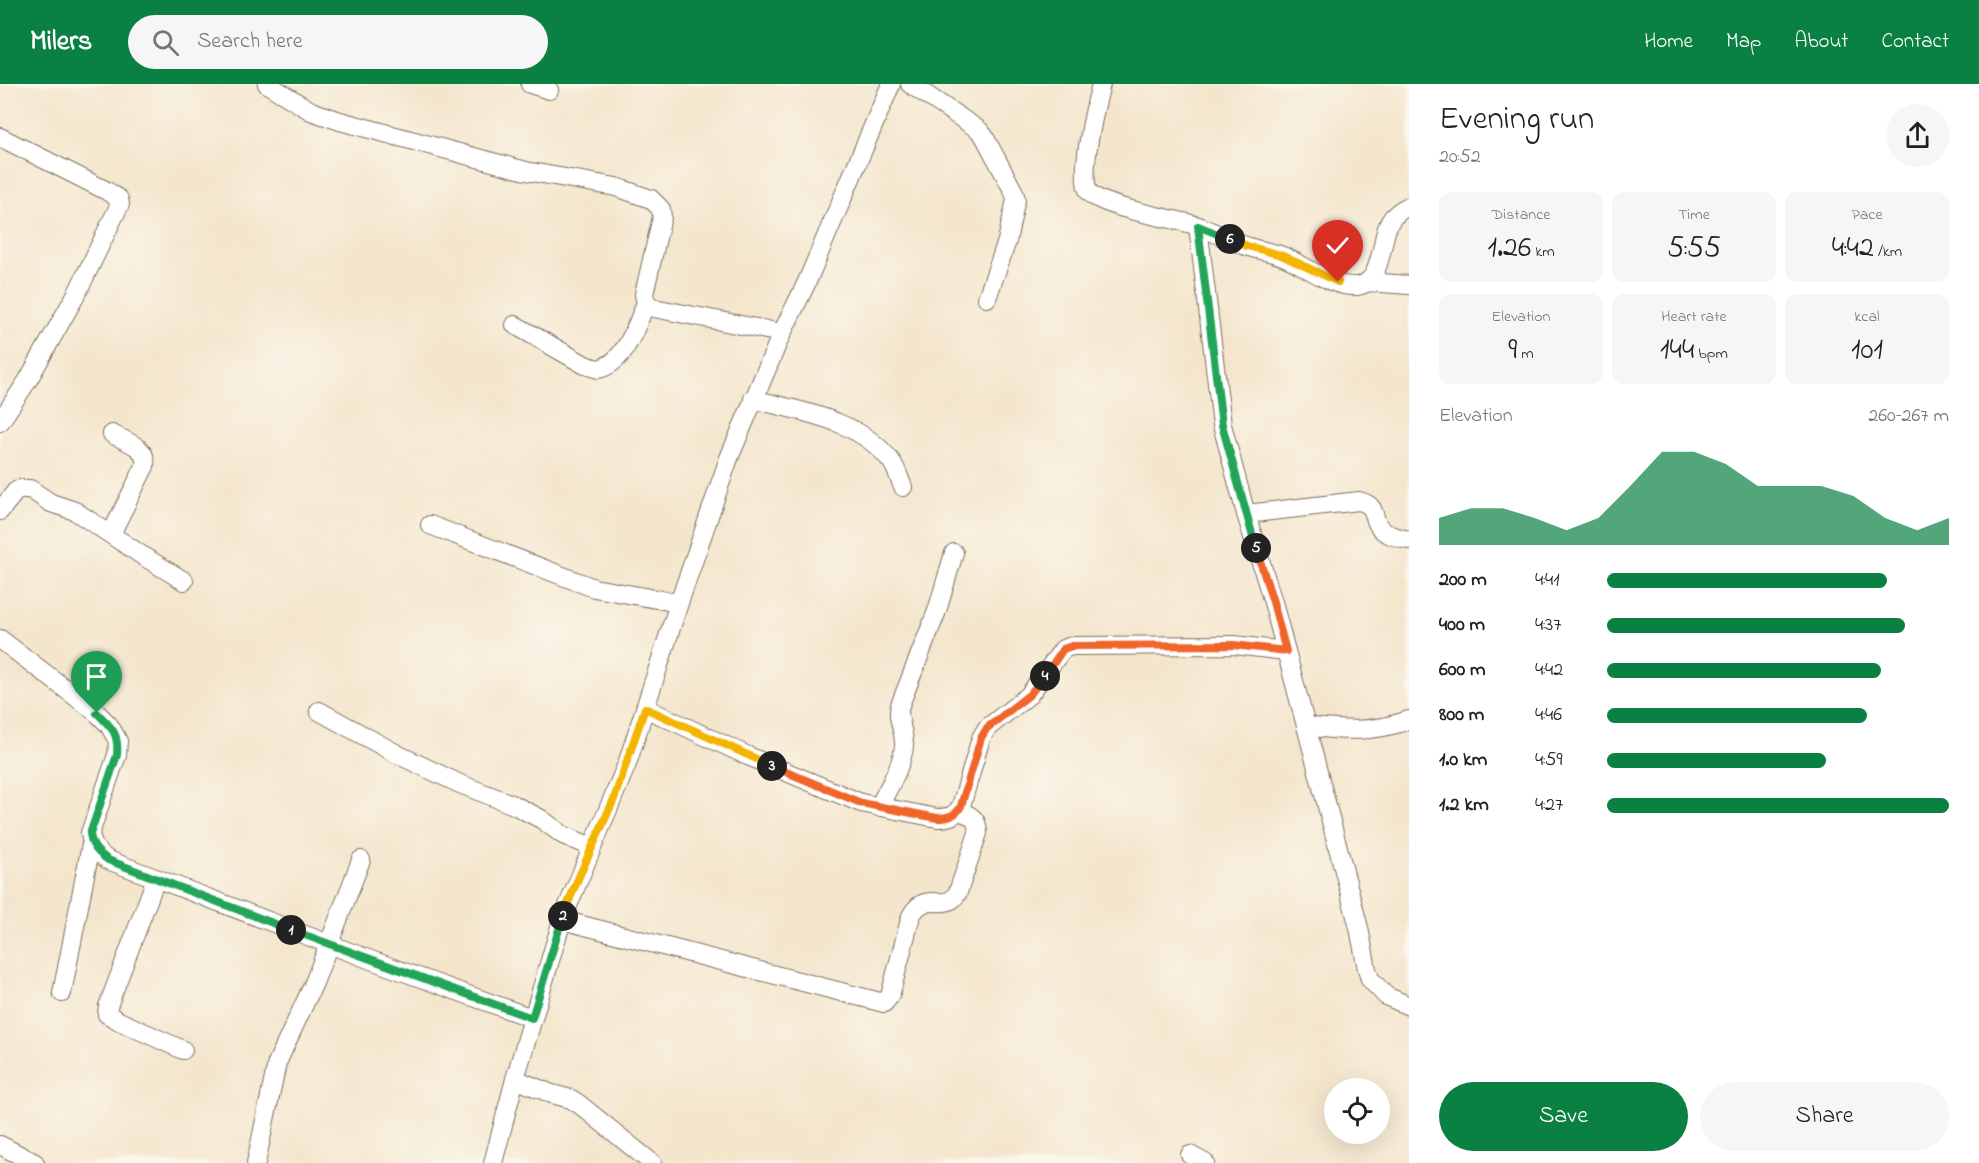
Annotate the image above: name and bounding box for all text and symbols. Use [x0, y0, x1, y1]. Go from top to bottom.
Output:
search box [128, 15, 548, 69]
text: Milers [30, 22, 92, 63]
icon: search [149, 26, 182, 59]
text: Search here [197, 26, 303, 58]
text: Home [1644, 27, 1693, 57]
text: Map [1726, 27, 1761, 57]
text: About [1794, 27, 1848, 57]
text: Contact [1881, 27, 1949, 57]
text: Evening run [1439, 96, 1594, 144]
button: share [1886, 104, 1949, 167]
text: 20:52 [1439, 143, 1481, 172]
text: Distance [1492, 203, 1550, 227]
text: Time [1678, 203, 1710, 227]
text: Pace [1851, 203, 1883, 227]
pin [1312, 220, 1363, 282]
pin: 6 [1215, 224, 1245, 254]
text: 6 [1226, 227, 1234, 251]
text: 1.26 [1487, 227, 1531, 271]
text: 5:55 [1667, 227, 1721, 271]
text: 4:42 [1832, 227, 1874, 271]
icon: check [1321, 229, 1354, 262]
text: km [1531, 240, 1555, 264]
text: /km [1874, 240, 1902, 264]
text: Elevation [1492, 305, 1550, 329]
text: Heart rate [1661, 305, 1727, 329]
text: kcal [1854, 305, 1880, 329]
text: 9 [1508, 329, 1517, 373]
text: 144 [1660, 329, 1694, 373]
text: 101 [1851, 329, 1883, 373]
text: m [1517, 342, 1534, 366]
text: bpm [1694, 342, 1728, 366]
text: Elevation [1439, 402, 1513, 431]
text: 260–267 m [1868, 402, 1949, 431]
pin: 5 [1241, 533, 1271, 563]
text: 5 [1251, 536, 1261, 560]
text: 200 m [1439, 566, 1487, 595]
text: 4:41 [1535, 566, 1560, 595]
text: 400 m [1439, 611, 1485, 640]
text: 4:37 [1535, 611, 1561, 640]
pin [71, 651, 122, 713]
text: 600 m [1439, 656, 1486, 685]
text: 4:42 [1535, 656, 1563, 685]
icon: arrive [80, 660, 113, 693]
pin: 4 [1030, 661, 1060, 691]
text: 4 [1042, 664, 1048, 688]
text: 800 m [1439, 701, 1484, 730]
text: 4:46 [1535, 701, 1562, 730]
text: 1.0 km [1439, 746, 1487, 775]
text: 4:59 [1535, 746, 1562, 775]
pin: 3 [757, 751, 787, 781]
text: 3 [769, 754, 775, 778]
text: 1.2 km [1439, 791, 1489, 820]
text: 4:27 [1535, 791, 1563, 820]
pin: 2 [548, 901, 578, 931]
text: 2 [559, 904, 567, 928]
pin: 1 [276, 915, 306, 945]
text: 1 [288, 918, 294, 942]
map controls [1324, 1078, 1390, 1144]
button: locate [1324, 1078, 1390, 1144]
button: Save [1439, 1082, 1688, 1151]
button: Share [1700, 1082, 1949, 1151]

